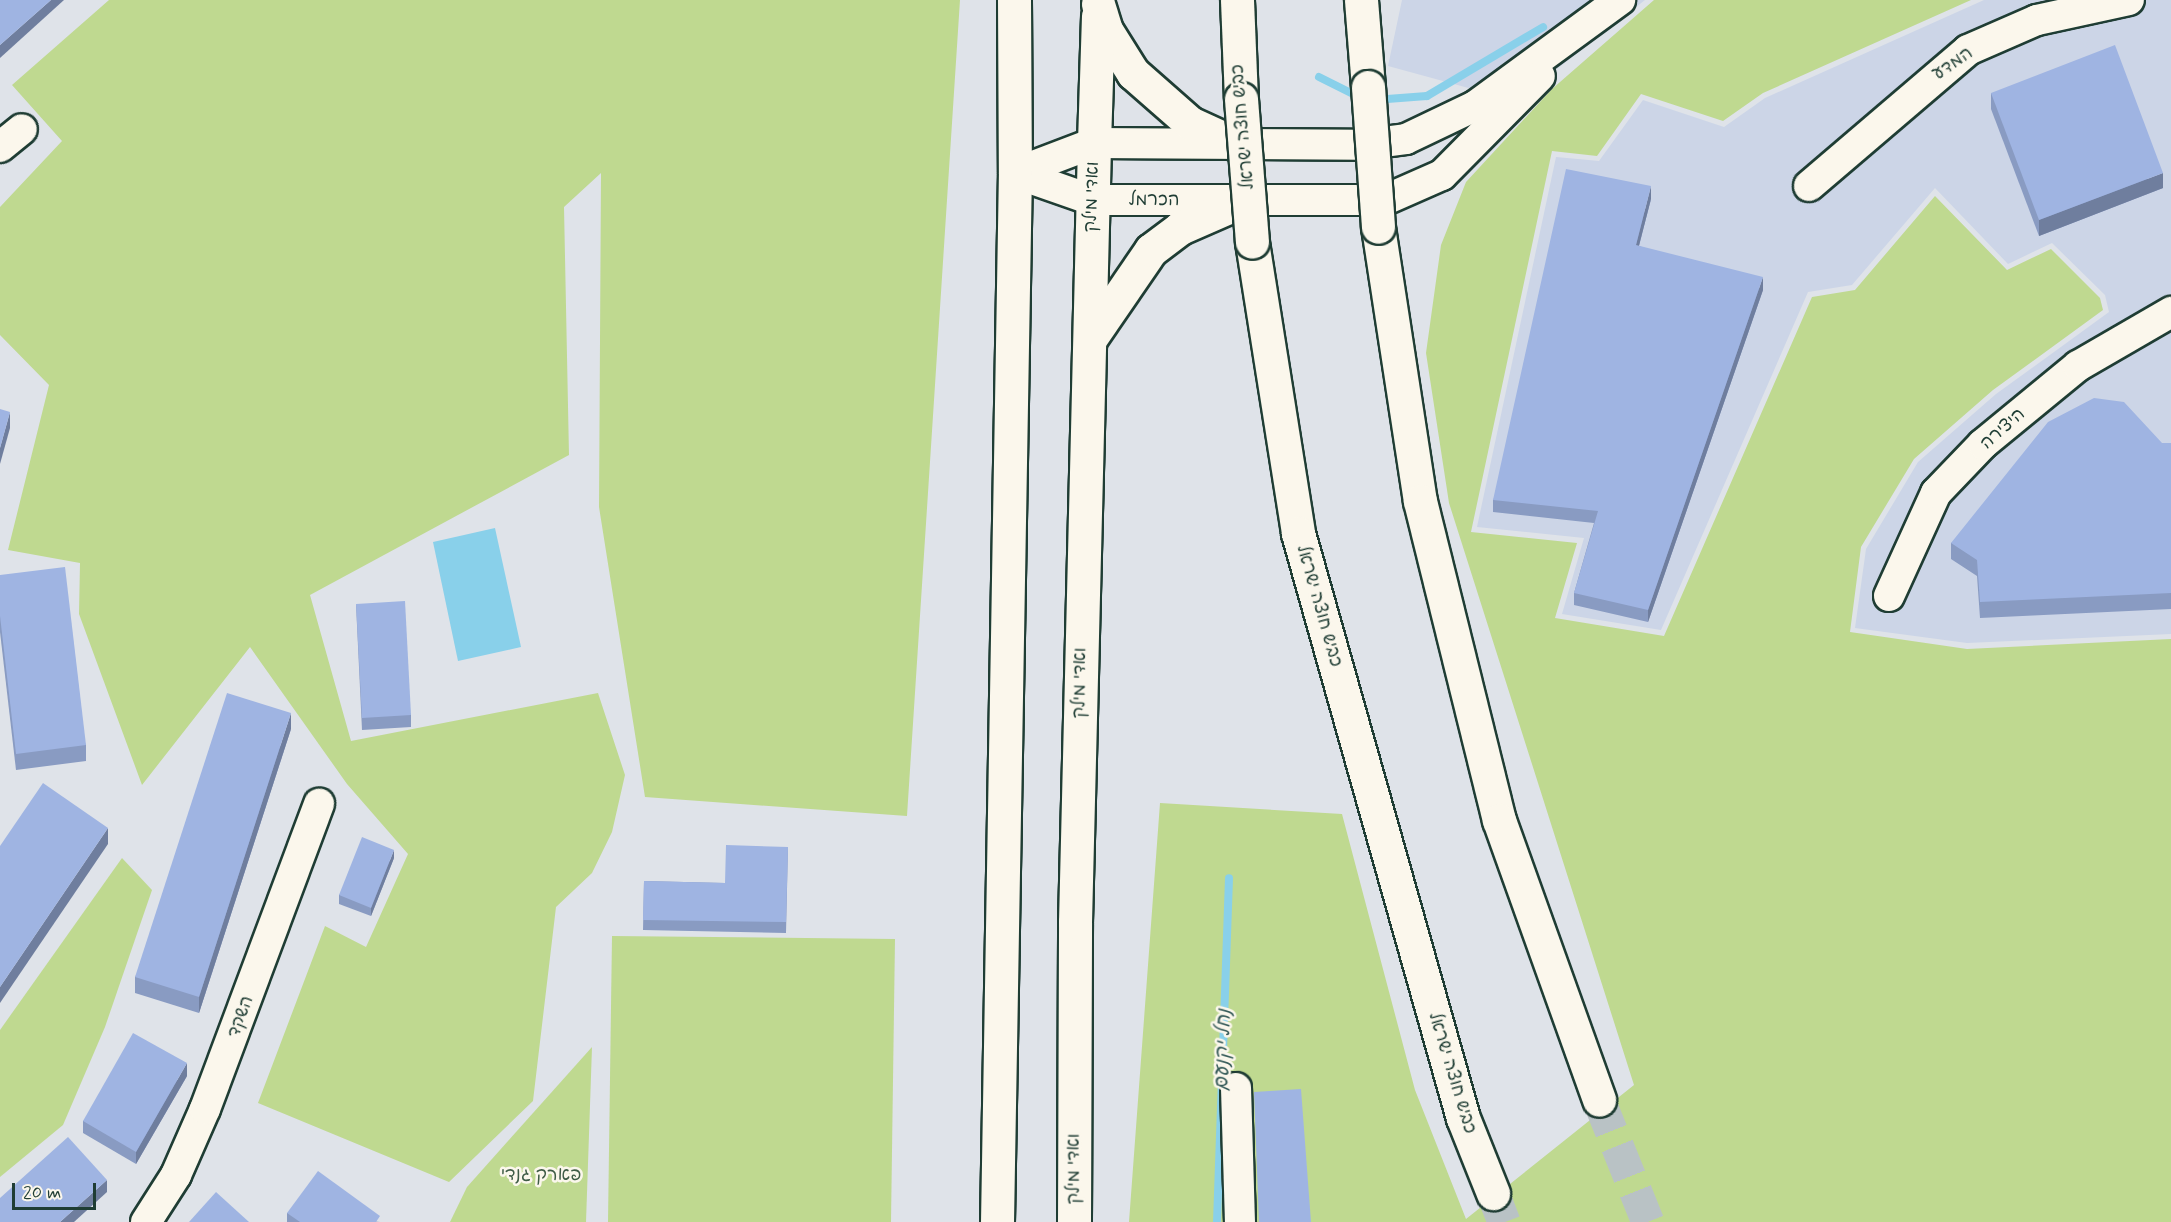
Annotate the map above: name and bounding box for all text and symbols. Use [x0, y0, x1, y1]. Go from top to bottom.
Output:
street label: המדע [1929, 43, 1977, 85]
street label: כביש חוצה ישראל [1227, 63, 1259, 191]
street label: ואדי מילק [1080, 161, 1104, 233]
street label: הכרמל [1128, 189, 1180, 211]
street label: היצירה [1976, 404, 2030, 454]
street label: כביש חוצה ישראל [1291, 543, 1347, 669]
street label: ואדי מילק [1069, 647, 1091, 719]
street label: השקד [223, 993, 259, 1041]
water label: נחל יקנעם [1210, 1009, 1236, 1091]
street label: כביש חוצה ישראל [1423, 1010, 1481, 1136]
street label: ואדי מילק [1063, 1133, 1085, 1205]
park label: פארק גנדי [501, 1164, 581, 1186]
scale bar [15, 1171, 99, 1209]
text: 20 m [23, 1181, 61, 1205]

